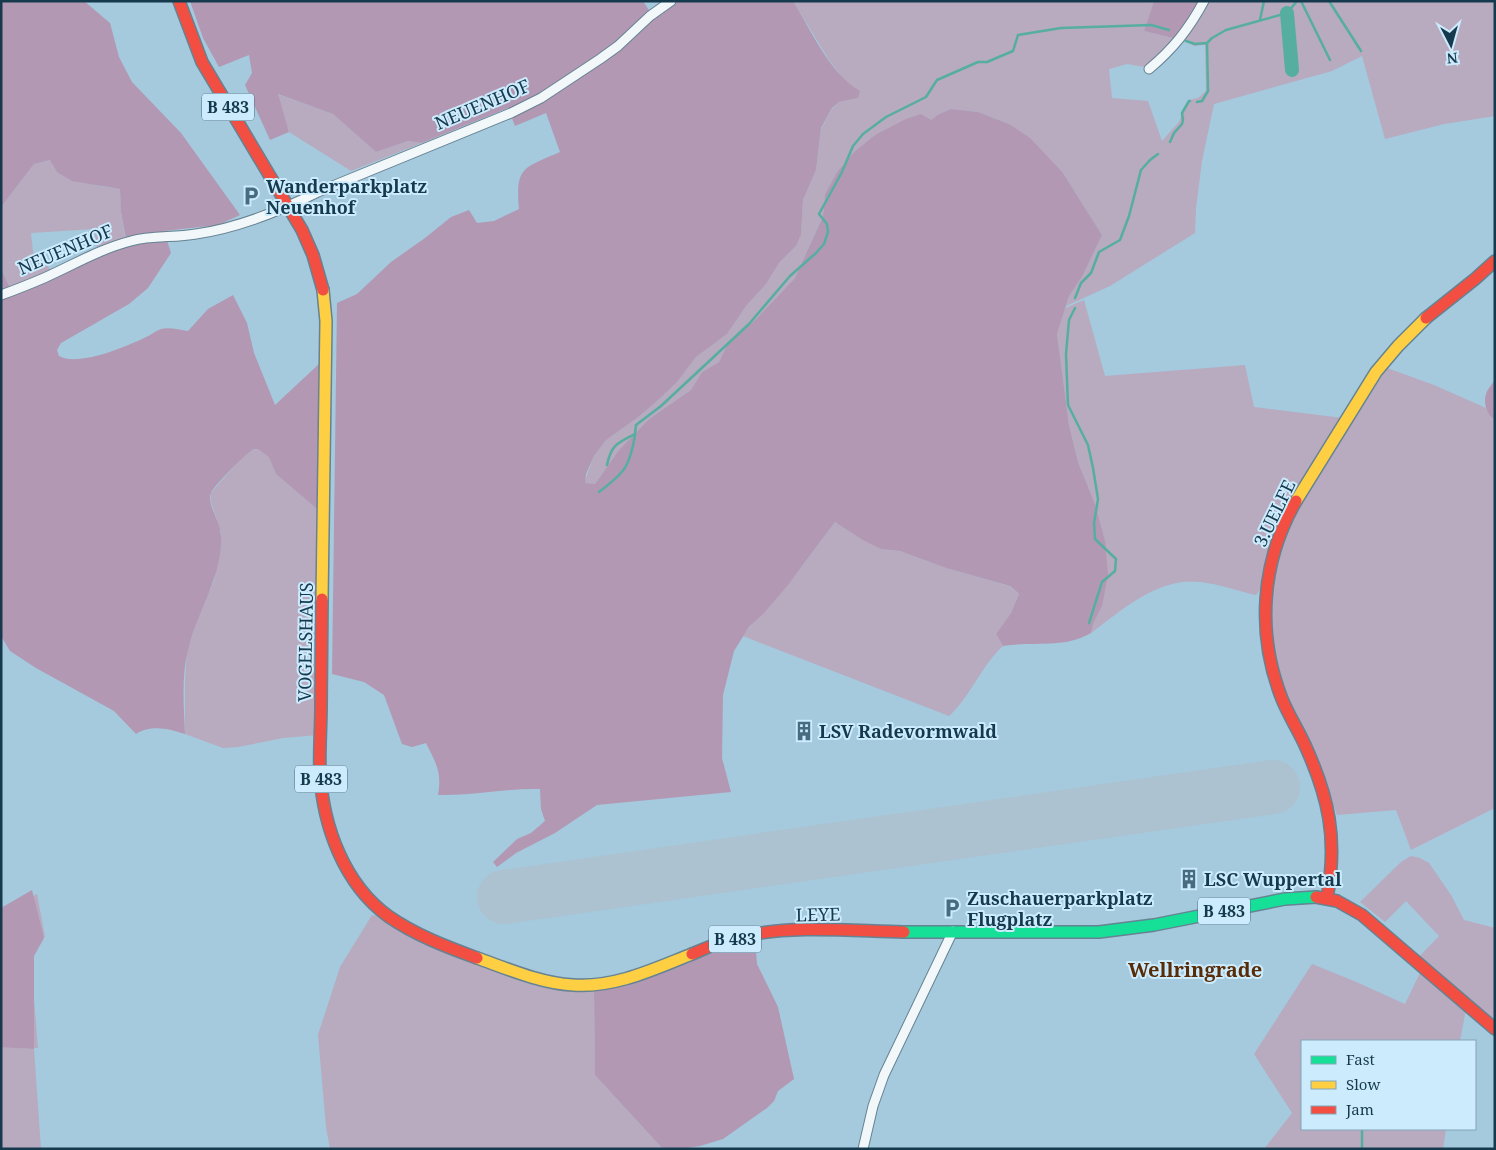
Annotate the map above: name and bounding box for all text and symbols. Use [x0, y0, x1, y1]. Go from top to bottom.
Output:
north arrow [1426, 20, 1476, 70]
text: N [1446, 48, 1459, 68]
street label: NEUENHOF [431, 73, 533, 135]
road number: B 483 [202, 94, 254, 120]
place label: Wanderparkplatz Neuenhof [266, 174, 427, 219]
parking icon: Wanderparkplatz Neuenhof [240, 185, 262, 207]
street label: NEUENHOF [14, 218, 116, 280]
street label: 3.UELFE [1248, 476, 1300, 550]
street label: VOGELSHAUS [292, 582, 318, 702]
place label: LSV Radevormwald [819, 719, 997, 743]
building icon: LSV Radevormwald [793, 720, 815, 742]
road number: B 483 [295, 766, 347, 792]
place label: LSC Wuppertal [1204, 867, 1342, 891]
building icon: LSC Wuppertal [1178, 868, 1200, 890]
place label: Zuschauerparkplatz Flugplatz [967, 886, 1153, 931]
parking icon: Zuschauerparkplatz Flugplatz [941, 897, 963, 919]
road number: B 483 [1198, 898, 1250, 924]
street label: LEYE [796, 902, 840, 926]
road number: B 483 [709, 926, 761, 952]
district label: Wellringrade [1128, 956, 1262, 983]
legend [1301, 1040, 1476, 1130]
text: Fast [1346, 1049, 1375, 1069]
text: Slow [1346, 1074, 1380, 1094]
text: Jam [1345, 1099, 1374, 1119]

